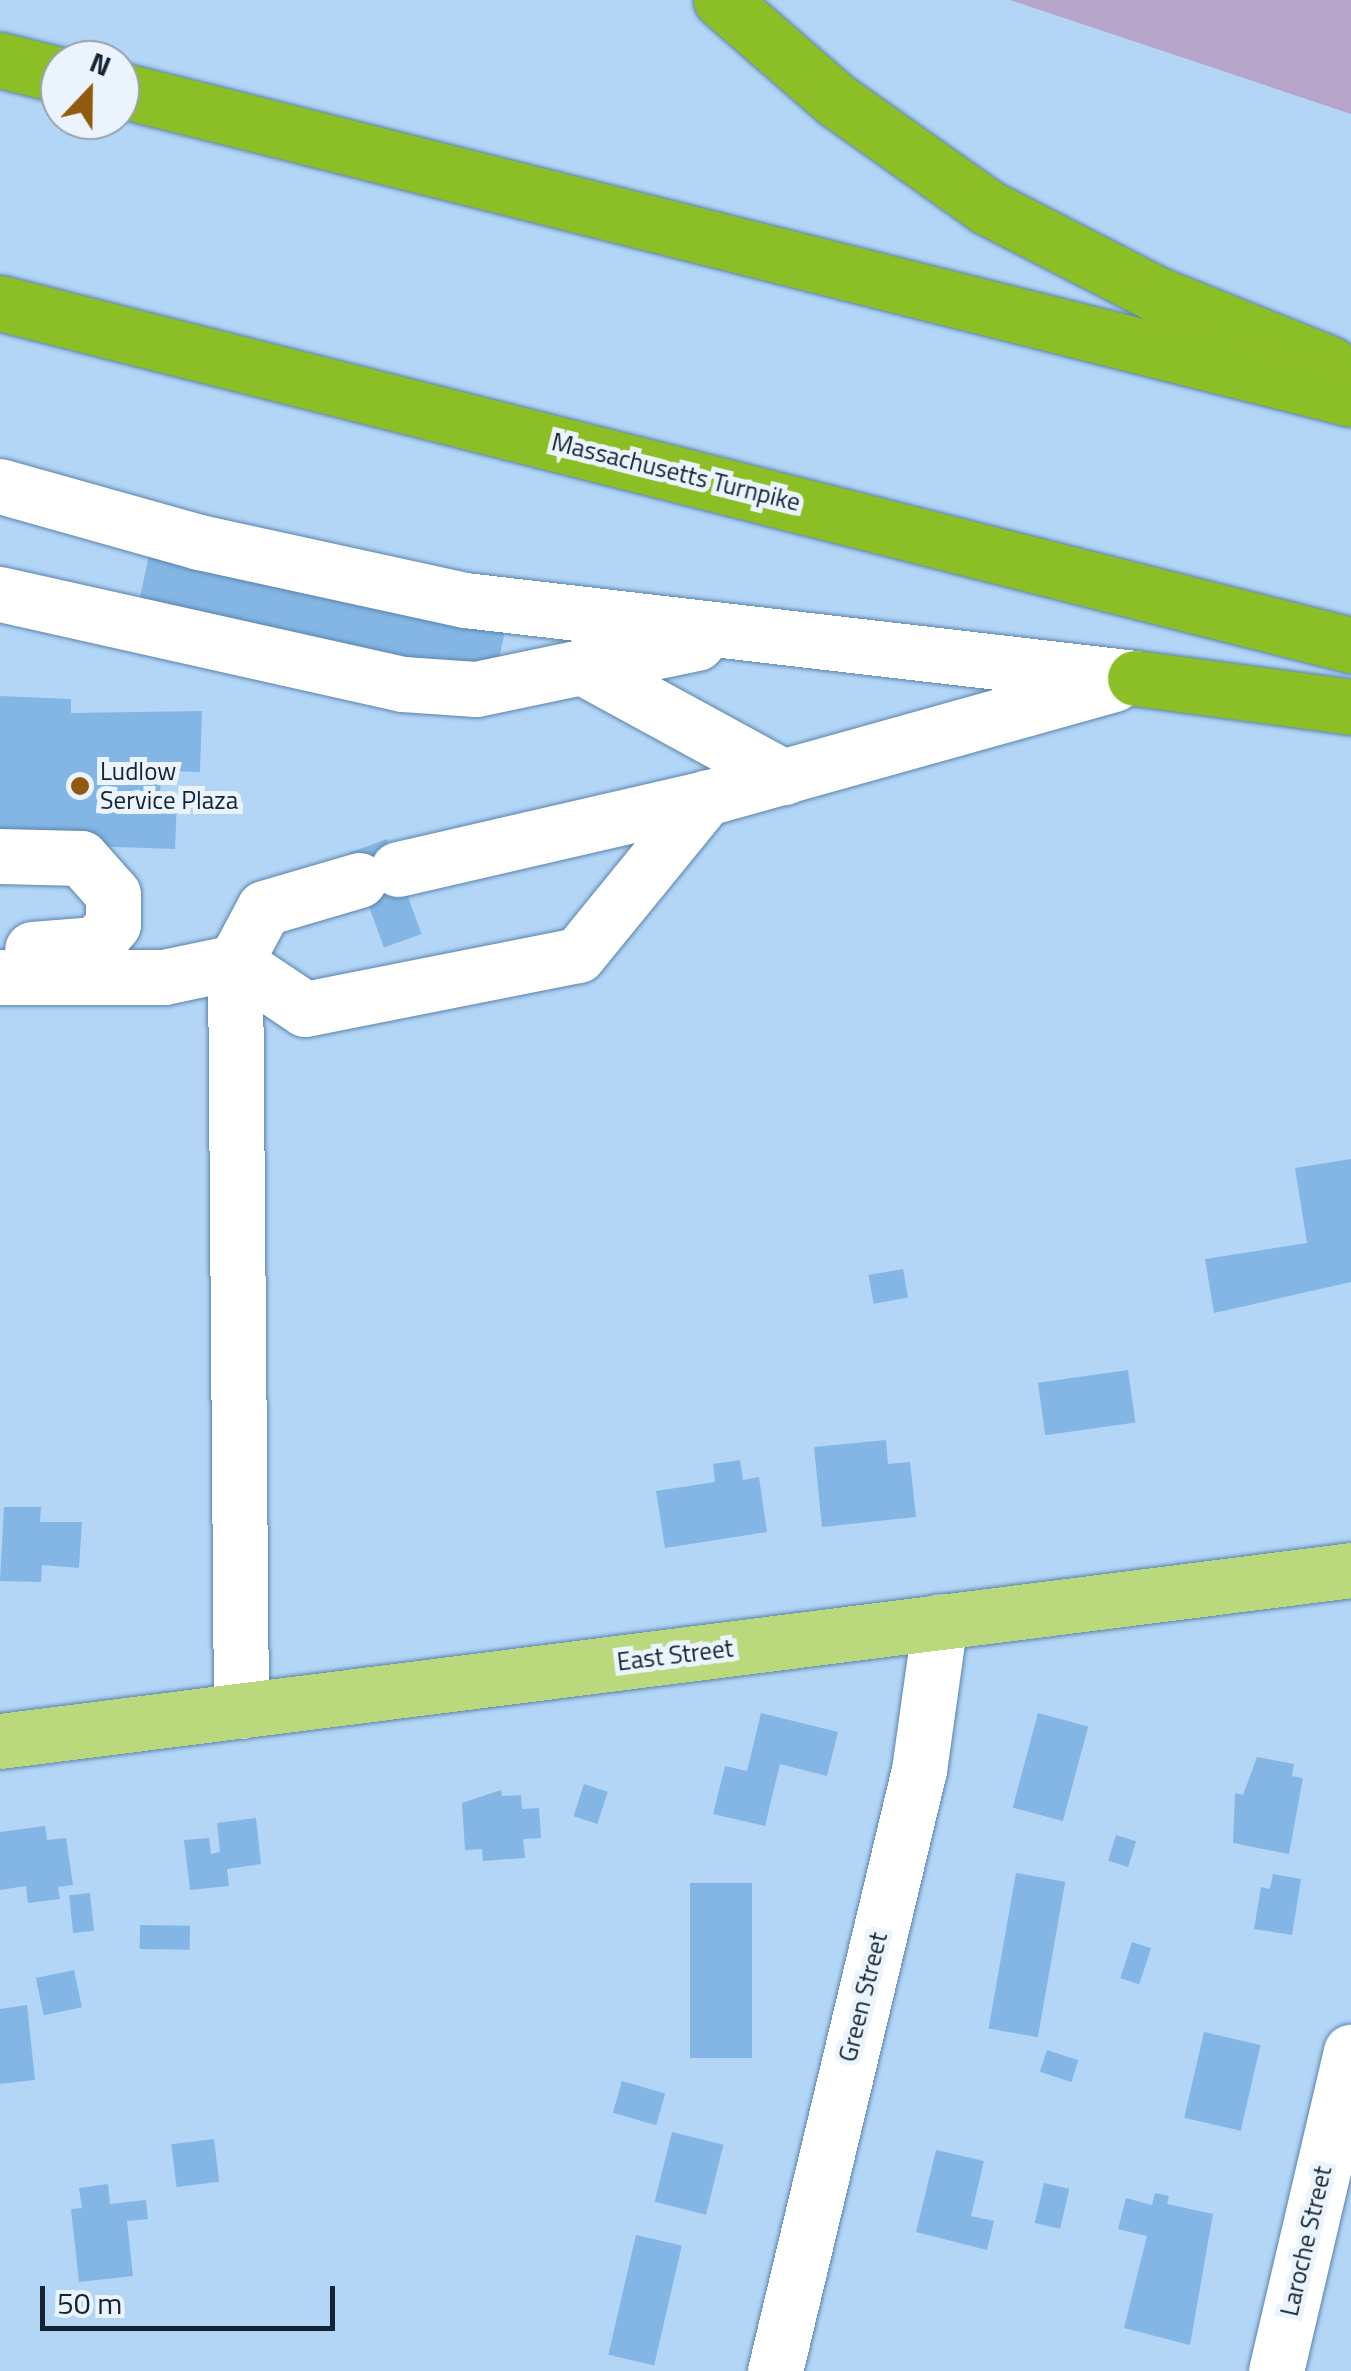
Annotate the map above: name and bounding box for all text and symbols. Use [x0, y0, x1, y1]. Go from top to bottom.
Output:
north arrow [40, 40, 140, 140]
text: N [84, 40, 118, 87]
street label: Massachusetts Turnpike [549, 427, 803, 517]
place label: Ludlow Service Plaza [100, 757, 238, 816]
marker: Ludlow Service Plaza [69, 775, 91, 797]
street label: East Street [615, 1633, 735, 1677]
street label: Green Street [832, 1929, 894, 2065]
street label: Laroche Street [1274, 2163, 1338, 2319]
scale bar [45, 2266, 340, 2328]
text: 50 m [57, 2280, 122, 2326]

